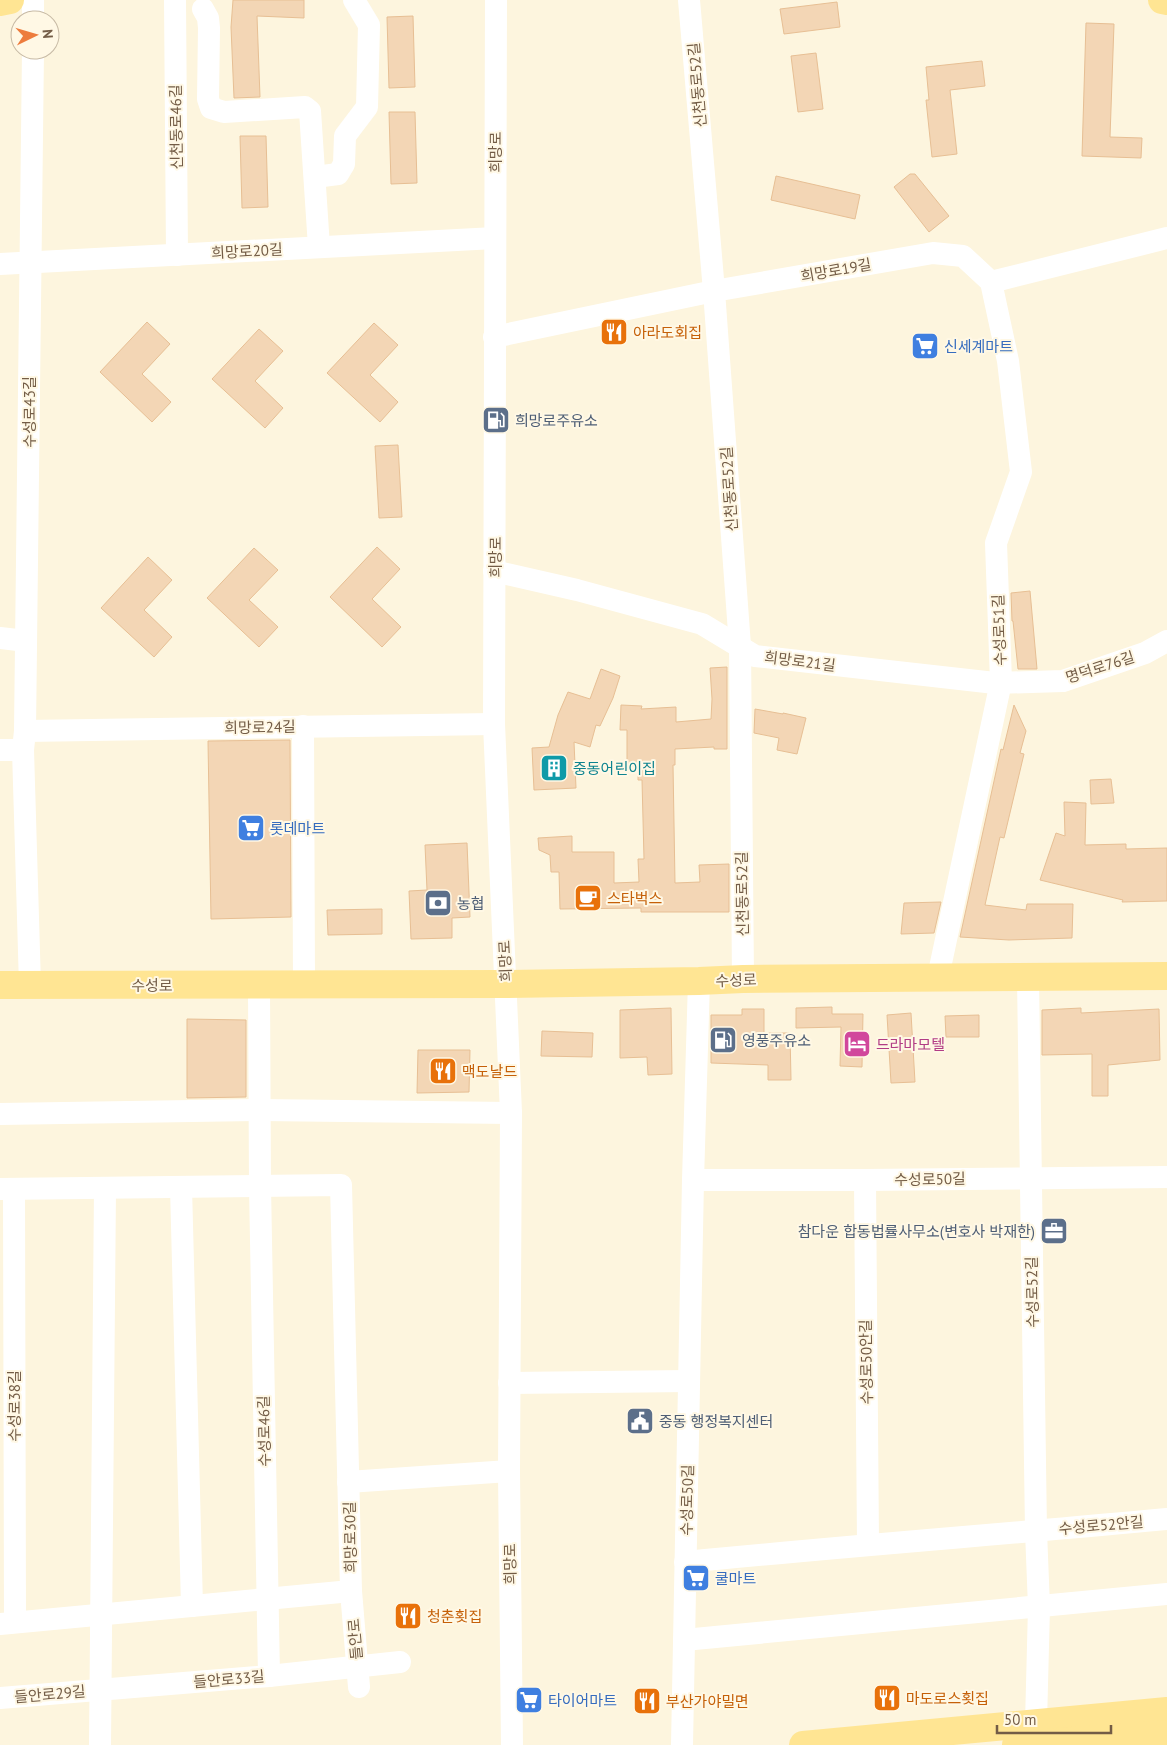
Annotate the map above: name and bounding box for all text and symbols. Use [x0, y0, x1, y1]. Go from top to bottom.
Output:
north arrow [10, 10, 60, 60]
text: N [39, 28, 57, 39]
street label: 신천동로52길 [684, 42, 710, 128]
street label: 신천동로46길 [166, 84, 186, 170]
street label: 희망로 [486, 131, 505, 173]
street label: 희망로20길 [211, 240, 283, 262]
street label: 희망로19길 [799, 254, 873, 286]
restaurant icon: 아라도회집 [599, 317, 629, 347]
place label: 아라도회집 [633, 323, 702, 342]
supermarket icon: 신세계마트 [910, 331, 940, 361]
place label: 신세계마트 [944, 337, 1013, 356]
street label: 수성로43길 [20, 376, 39, 448]
fuel station icon: 희망로주유소 [481, 405, 511, 435]
place label: 희망로주유소 [515, 411, 598, 430]
street label: 신천동로52길 [717, 446, 741, 532]
street label: 희망로 [486, 536, 505, 578]
street label: 수성로51길 [988, 594, 1010, 666]
street label: 희망로21길 [763, 647, 837, 675]
street label: 명덕로76길 [1063, 647, 1137, 687]
street label: 희망로24길 [224, 717, 296, 737]
building icon: 중동어린이집 [539, 753, 569, 783]
place label: 중동어린이집 [573, 759, 656, 778]
supermarket icon: 롯데마트 [236, 813, 266, 843]
place label: 롯데마트 [270, 819, 325, 838]
street label: 신천동로52길 [732, 851, 752, 937]
cafe icon: 스타벅스 [573, 883, 603, 913]
bank icon: 농협 [423, 888, 453, 918]
place label: 스타벅스 [607, 889, 662, 908]
place label: 농협 [457, 894, 485, 913]
street label: 희망로 [494, 940, 516, 982]
street label: 수성로 [715, 970, 757, 990]
street label: 수성로 [131, 976, 173, 995]
fuel station icon: 영풍주유소 [708, 1025, 738, 1055]
hotel icon: 드라마모텔 [842, 1029, 872, 1059]
place label: 영풍주유소 [742, 1031, 811, 1050]
place label: 드라마모텔 [876, 1035, 945, 1054]
restaurant icon: 맥도날드 [428, 1056, 458, 1086]
place label: 맥도날드 [462, 1062, 517, 1081]
street label: 수성로50길 [894, 1169, 966, 1189]
office icon: 참다운 합동법률사무소(변호사 박재한) [1039, 1216, 1069, 1246]
place label: 참다운 합동법률사무소(변호사 박재한) [798, 1222, 1035, 1241]
street label: 수성로52길 [1022, 1256, 1042, 1328]
street label: 수성로50안길 [856, 1319, 876, 1405]
street label: 수성로38길 [5, 1370, 24, 1442]
street label: 수성로46길 [254, 1395, 274, 1467]
public building icon: 중동 행정복지센터 [625, 1406, 655, 1436]
place label: 중동 행정복지센터 [659, 1412, 773, 1431]
street label: 수성로50길 [677, 1464, 697, 1536]
street label: 희망로30길 [340, 1501, 360, 1573]
street label: 수성로52안길 [1058, 1512, 1144, 1538]
street label: 희망로 [500, 1543, 520, 1585]
supermarket icon: 쿨마트 [681, 1563, 711, 1593]
place label: 쿨마트 [715, 1569, 757, 1588]
restaurant icon: 청춘횟집 [393, 1601, 423, 1631]
place label: 청춘횟집 [427, 1607, 482, 1626]
street label: 들안로 [344, 1618, 366, 1660]
street label: 들안로33길 [193, 1666, 265, 1692]
street label: 들안로29길 [14, 1681, 86, 1707]
restaurant icon: 마도로스횟집 [872, 1683, 902, 1713]
supermarket icon: 타이어마트 [514, 1685, 544, 1715]
restaurant icon: 부산가야밀면 [632, 1686, 662, 1716]
place label: 마도로스횟집 [906, 1689, 989, 1708]
place label: 타이어마트 [548, 1691, 617, 1710]
place label: 부산가야밀면 [666, 1692, 749, 1711]
scale bar [997, 1702, 1111, 1734]
text: 50 m [1004, 1710, 1037, 1729]

